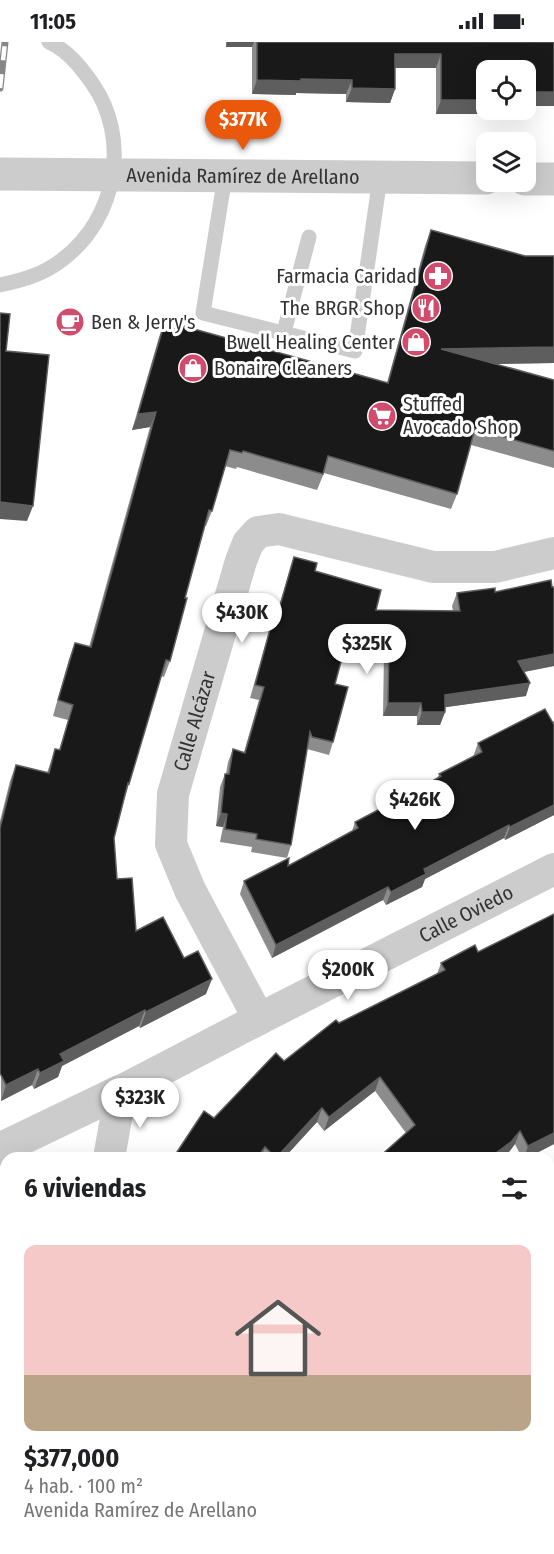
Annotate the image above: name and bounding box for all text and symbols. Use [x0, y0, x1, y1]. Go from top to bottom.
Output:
text: 11:05 [30, 8, 76, 35]
map controls [476, 60, 536, 192]
button: locate [476, 60, 536, 120]
pin: $377K [201, 100, 285, 151]
text: $377K [219, 107, 267, 131]
button: layers [476, 132, 536, 192]
street label: Avenida Ramírez de Arellano [126, 163, 360, 189]
pharmacy icon: Farmacia Caridad [422, 260, 454, 292]
place label: Farmacia Caridad [276, 264, 417, 288]
restaurant icon: The BRGR Shop [410, 292, 442, 324]
place label: The BRGR Shop [280, 296, 405, 320]
cafe icon: Ben & Jerry's [54, 306, 86, 338]
place label: Ben & Jerry's [91, 310, 196, 334]
shop icon: Bwell Healing Center [400, 326, 432, 358]
place label: Bwell Healing Center [226, 330, 395, 354]
shop icon: Bonaire Cleaners [177, 352, 209, 384]
place label: Bonaire Cleaners [214, 356, 352, 380]
place label: Stuffed Avocado Shop [403, 392, 519, 439]
supermarket icon: Stuffed Avocado Shop [366, 400, 398, 432]
pin: $430K [200, 593, 284, 644]
text: $430K [216, 600, 268, 624]
pin: $325K [325, 624, 409, 675]
text: $325K [342, 631, 392, 655]
street label: Calle Alcázar [168, 668, 220, 774]
pin: $426K [373, 780, 457, 831]
text: $426K [389, 787, 441, 811]
street label: Calle Oviedo [415, 880, 517, 948]
pin: $200K [306, 950, 390, 1001]
text: $200K [322, 957, 374, 981]
pin: $323K [98, 1078, 182, 1129]
text: $323K [115, 1085, 165, 1109]
icon: filters [498, 1172, 531, 1205]
text: 6 viviendas [24, 1173, 146, 1204]
icon: home [224, 1284, 332, 1392]
text: $377,000 [24, 1443, 119, 1474]
text: 4 hab. · 100 m² [24, 1474, 143, 1498]
text: Avenida Ramírez de Arellano [24, 1498, 257, 1522]

